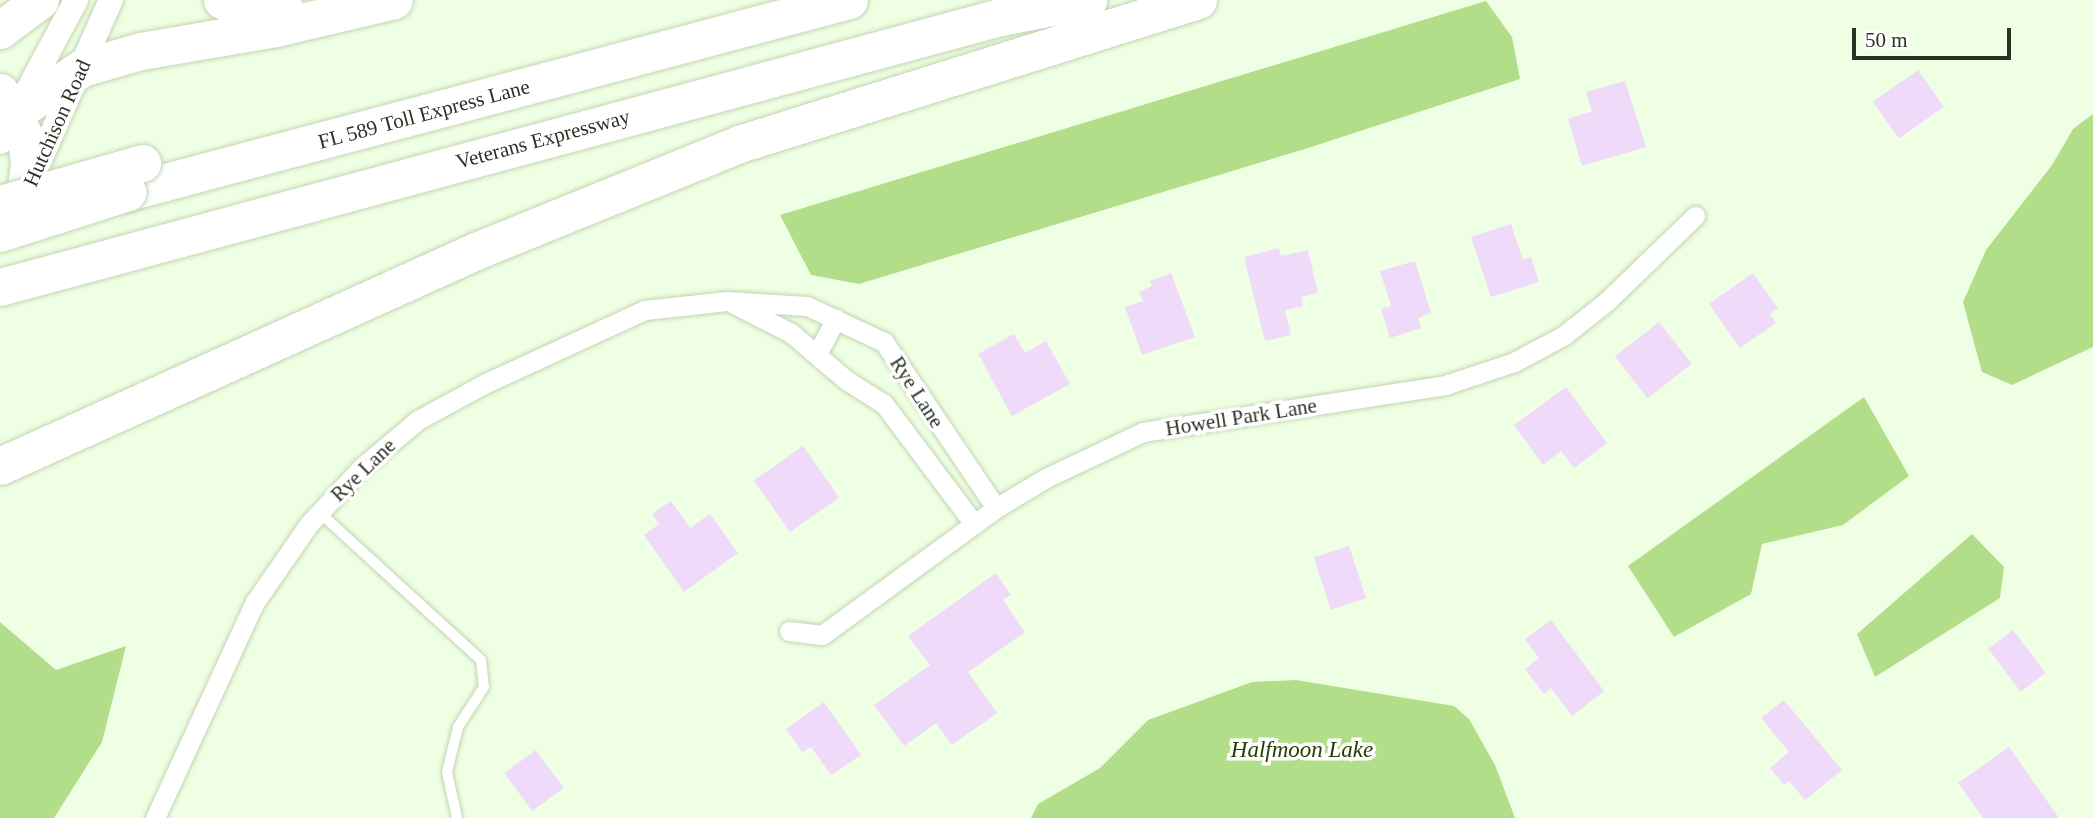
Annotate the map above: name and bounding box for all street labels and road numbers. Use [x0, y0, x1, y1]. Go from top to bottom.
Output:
street label: Hutchison Road [18, 56, 96, 190]
street label: FL 589 Toll Express Lane [315, 73, 533, 155]
street label: Veterans Expressway [453, 104, 633, 174]
street label: Rye Lane [885, 352, 949, 432]
street label: Howell Park Lane [1164, 393, 1318, 441]
street label: Rye Lane [325, 433, 401, 507]

